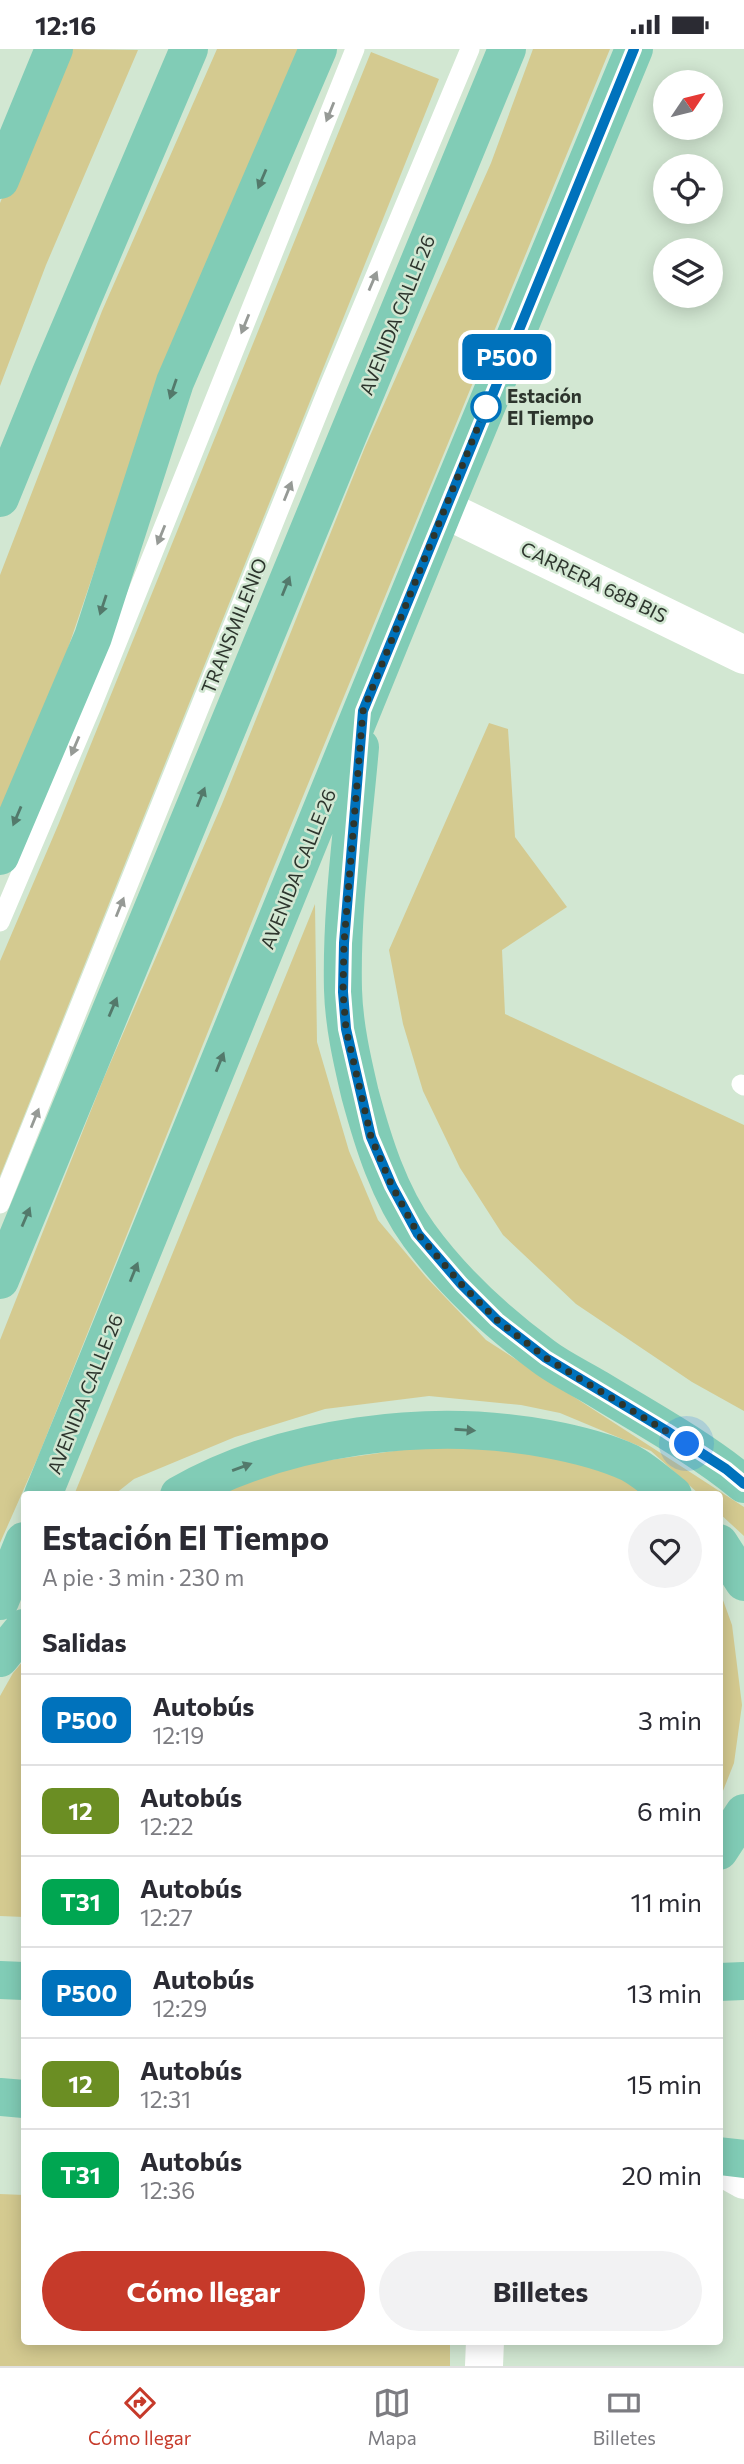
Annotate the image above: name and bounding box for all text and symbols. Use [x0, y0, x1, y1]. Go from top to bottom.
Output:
text: 12:16 [35, 9, 96, 40]
north arrow [653, 70, 723, 140]
map controls [653, 70, 723, 308]
one-way arrow [324, 102, 335, 123]
button: locate [653, 154, 723, 224]
one-way arrow [256, 169, 267, 190]
street label: AVENIDA CALLE 26 [354, 231, 439, 398]
button: layers [653, 238, 723, 308]
one-way arrow [368, 270, 379, 291]
one-way arrow [240, 313, 251, 334]
line badge: P500 [458, 334, 556, 380]
text: P500 [476, 342, 538, 371]
one-way arrow [167, 378, 178, 399]
place label: Estación El Tiempo [507, 384, 594, 429]
marker: Estación El Tiempo [471, 392, 501, 422]
one-way arrow [282, 481, 293, 502]
one-way arrow [155, 524, 166, 545]
street label: CARRERA 68B BIS [517, 536, 671, 627]
street label: TRANSMILENIO [196, 555, 271, 697]
one-way arrow [281, 576, 292, 597]
one-way arrow [97, 595, 108, 616]
one-way arrow [69, 735, 80, 756]
street label: AVENIDA CALLE 26 [255, 785, 340, 952]
one-way arrow [195, 786, 206, 807]
one-way arrow [12, 805, 23, 826]
one-way arrow [115, 896, 126, 917]
one-way arrow [108, 997, 119, 1018]
one-way arrow [214, 1051, 225, 1072]
one-way arrow [29, 1107, 40, 1128]
one-way arrow [21, 1207, 32, 1228]
one-way arrow [129, 1262, 140, 1283]
street label: AVENIDA CALLE 26 [42, 1310, 127, 1477]
one-way arrow [454, 1425, 476, 1436]
your location [669, 1426, 704, 1461]
one-way arrow [231, 1461, 252, 1472]
button: heart [628, 1514, 702, 1588]
text: Estación El Tiempo [42, 1516, 329, 1557]
text: A pie · 3 min · 230 m [42, 1563, 244, 1591]
text: Salidas [42, 1626, 127, 1657]
text: Autobús [152, 1690, 255, 1721]
text: 3 min [638, 1704, 702, 1735]
text: P500 [56, 1705, 117, 1734]
text: 12:19 [152, 1721, 204, 1749]
text: Autobús [140, 1781, 242, 1812]
text: 6 min [637, 1795, 702, 1826]
text: 12 [68, 1796, 93, 1825]
text: 12:22 [140, 1812, 194, 1840]
text: Autobús [140, 1872, 242, 1903]
text: 11 min [631, 1886, 702, 1917]
text: T31 [60, 1887, 101, 1916]
text: 12:27 [140, 1903, 193, 1931]
text: Autobús [152, 1963, 255, 1994]
text: 13 min [627, 1977, 702, 2008]
text: P500 [56, 1978, 117, 2007]
text: 12:29 [152, 1994, 207, 2022]
text: Autobús [140, 2054, 242, 2085]
text: 15 min [627, 2068, 702, 2099]
text: 12 [68, 2069, 93, 2098]
text: 12:31 [140, 2085, 191, 2113]
text: Autobús [140, 2145, 242, 2176]
text: 20 min [621, 2159, 702, 2190]
text: T31 [60, 2160, 101, 2189]
text: 12:36 [140, 2176, 195, 2204]
button: Cómo llegar [42, 2251, 365, 2331]
button: Billetes [379, 2251, 702, 2331]
tab: Cómo llegar [88, 2384, 191, 2449]
tab: Mapa [368, 2384, 417, 2449]
tab: Billetes [593, 2384, 656, 2449]

